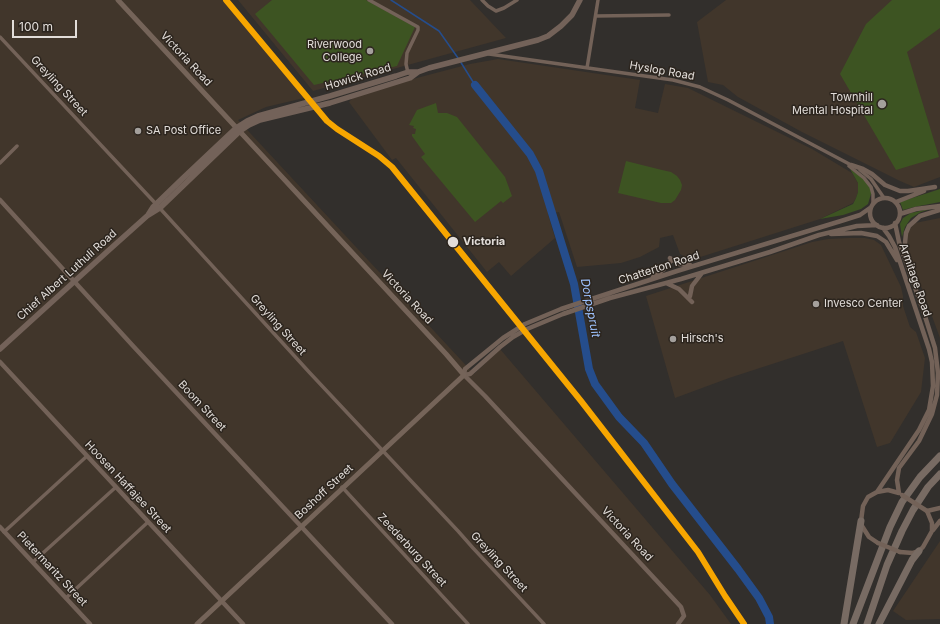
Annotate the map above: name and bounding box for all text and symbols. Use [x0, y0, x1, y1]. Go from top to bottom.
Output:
scale bar [14, 12, 79, 38]
text: 100 m [19, 19, 53, 34]
street label: Victoria Road [158, 29, 214, 89]
place label: Riverwood College [307, 38, 362, 64]
marker: Riverwood College [365, 46, 375, 56]
street label: Greyling Street [28, 53, 90, 119]
street label: Hyslop Road [628, 59, 696, 83]
street label: Howick Road [323, 61, 393, 93]
place label: Townhill Mental Hospital [792, 91, 873, 117]
marker: Townhill Mental Hospital [876, 98, 888, 110]
place label: SA Post Office [146, 124, 221, 138]
marker: SA Post Office [133, 126, 143, 136]
street label: Chief Albert Luthuli Road [14, 227, 120, 323]
marker: Victoria [446, 235, 460, 249]
place label: Victoria [463, 235, 505, 249]
street label: Armitage Road [896, 242, 934, 318]
street label: Chatterton Road [617, 249, 701, 287]
street label: Victoria Road [379, 267, 435, 327]
water label: Dorpspruit [577, 277, 603, 339]
street label: Greyling Street [247, 292, 309, 358]
place label: Invesco Center [824, 297, 902, 311]
marker: Invesco Center [811, 299, 821, 309]
place label: Hirsch's [681, 332, 724, 346]
marker: Hirsch's [668, 334, 678, 344]
street label: Boom Street [175, 378, 229, 434]
street label: Hoosen Haffajee Street [82, 438, 174, 536]
street label: Boshoff Street [292, 462, 356, 522]
street label: Victoria Road [599, 504, 655, 564]
street label: Zeederburg Street [375, 511, 449, 589]
street label: Pietermaritz Street [14, 529, 90, 609]
street label: Greyling Street [468, 529, 530, 595]

